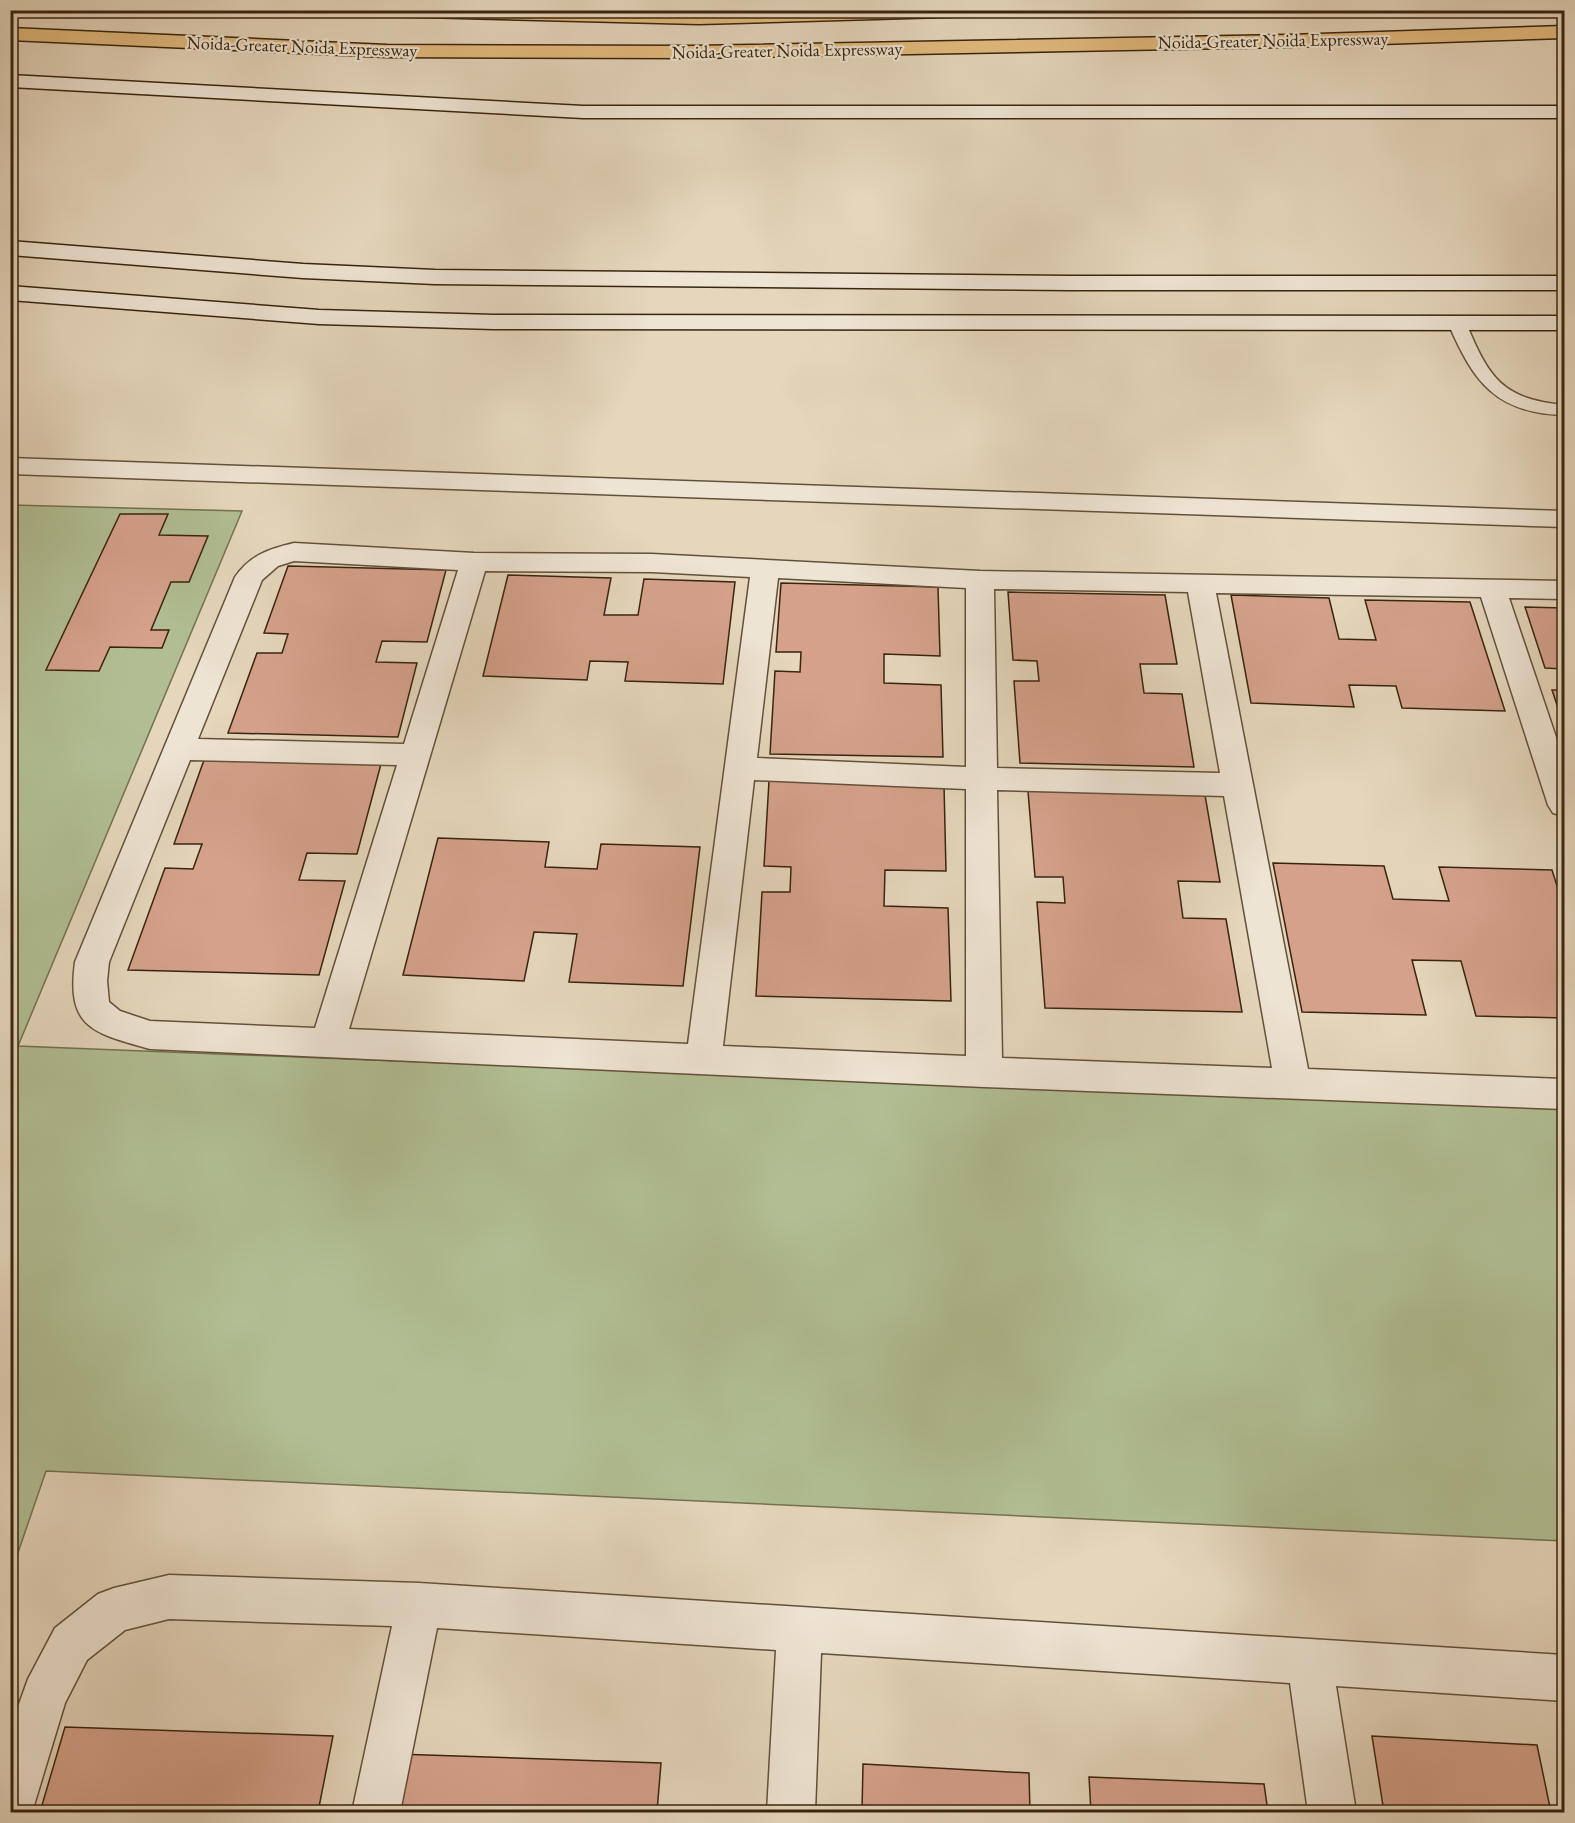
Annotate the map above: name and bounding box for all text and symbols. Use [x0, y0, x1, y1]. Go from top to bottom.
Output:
street label: Noida-Greater Noida Expressway [1157, 26, 1389, 54]
street label: Noida-Greater Noida Expressway [186, 30, 418, 62]
street label: Noida-Greater Noida Expressway [671, 36, 903, 64]

